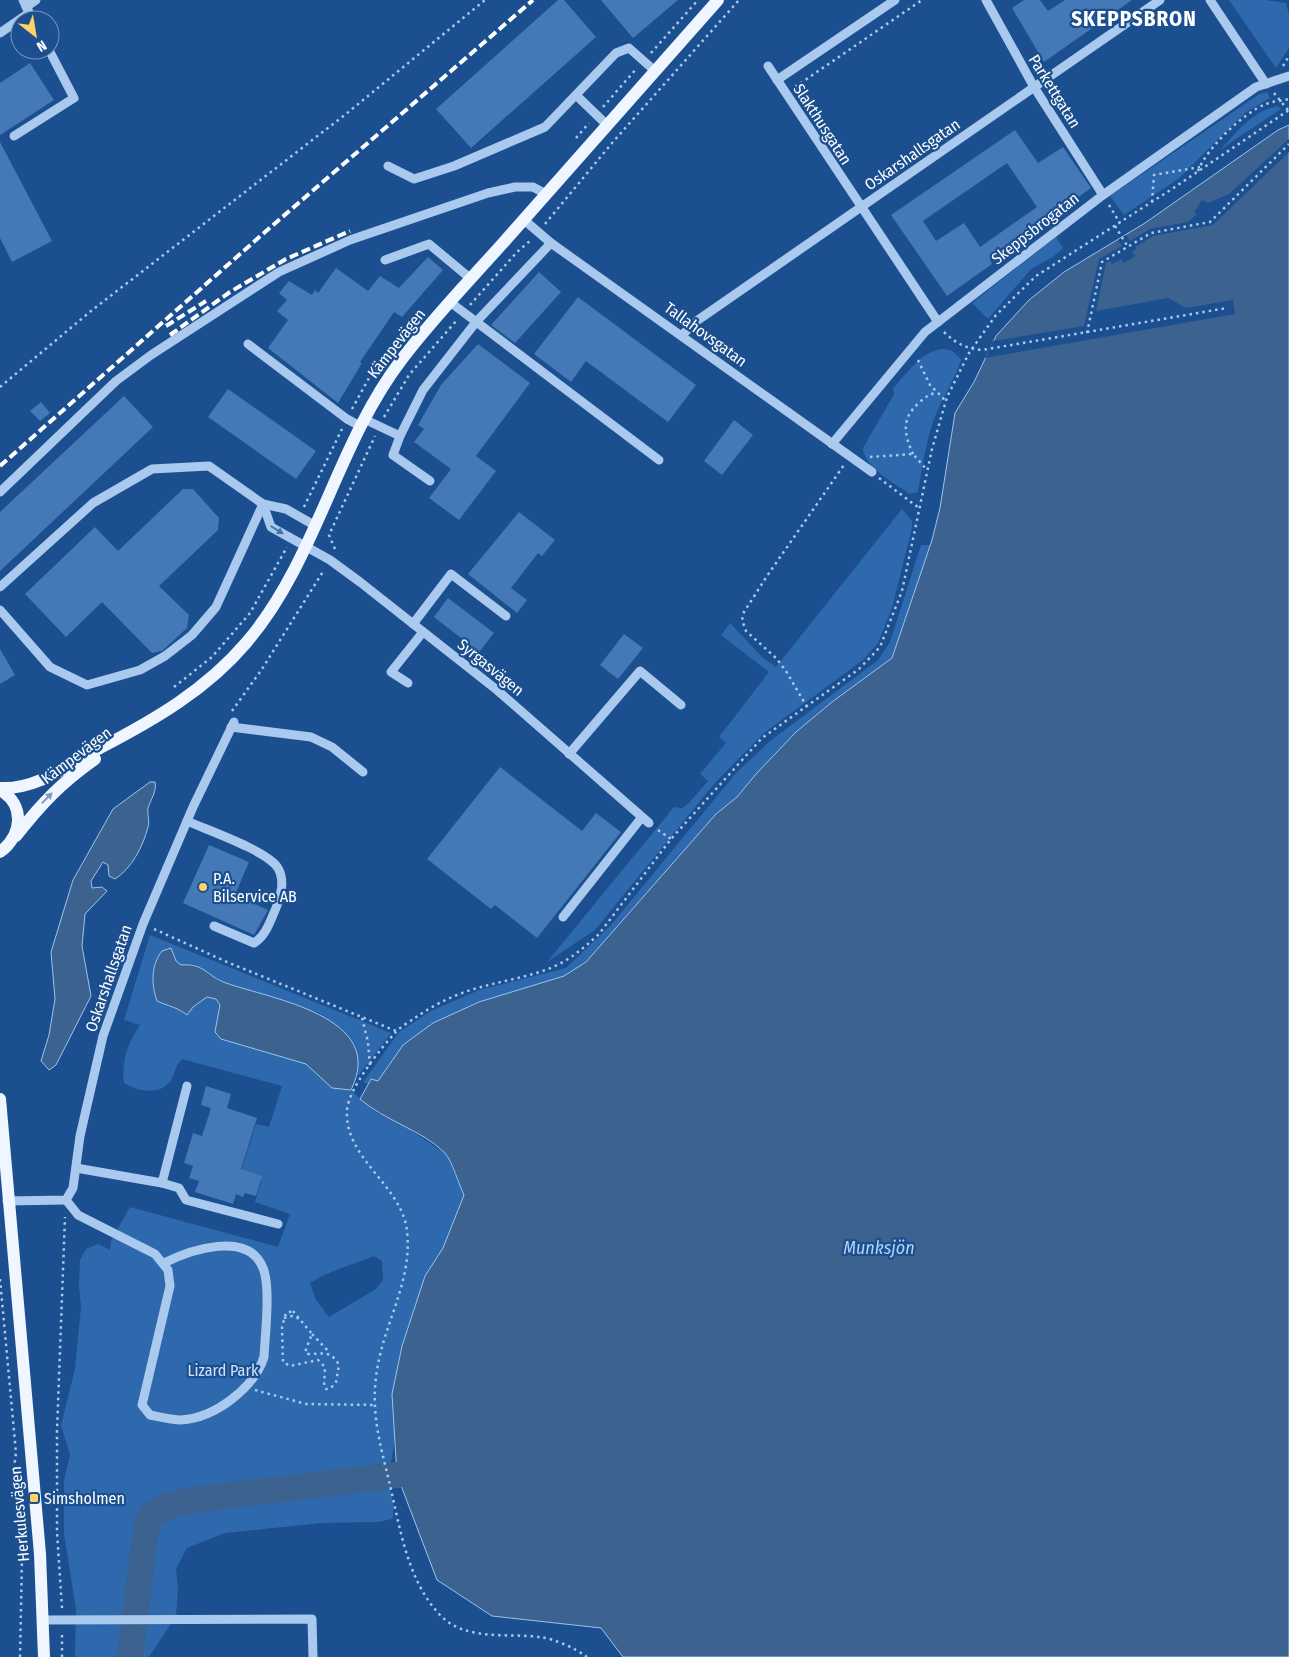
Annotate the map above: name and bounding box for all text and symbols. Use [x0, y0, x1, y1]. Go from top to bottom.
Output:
district label: SKEPPSBRON [1071, 6, 1197, 32]
north arrow [10, 10, 60, 60]
text: N [33, 36, 49, 55]
street label: Parkettgatan [1025, 51, 1085, 131]
street label: Slakthusgatan [789, 80, 856, 168]
street label: Oskarshallsgatan [861, 115, 964, 194]
street label: Skeppsbrogatan [988, 188, 1083, 268]
street label: Tallahovsgatan [661, 298, 751, 371]
street label: Kämpevägen [363, 305, 429, 382]
one-way arrow [271, 526, 284, 535]
street label: Syrgasvägen [454, 635, 528, 700]
street label: Kämpevägen [37, 723, 115, 788]
one-way arrow [41, 793, 53, 805]
place label: P.A. Bilservice AB [213, 869, 297, 906]
marker: P.A. Bilservice AB [197, 881, 209, 893]
street label: Oskarshallsgatan [81, 922, 136, 1034]
water label: Munksjön [843, 1237, 915, 1259]
park label: Lizard Park [188, 1361, 259, 1380]
street label: Herkulesvägen [6, 1465, 33, 1562]
place label: Simsholmen [44, 1489, 125, 1508]
marker: Simsholmen [28, 1492, 40, 1504]

